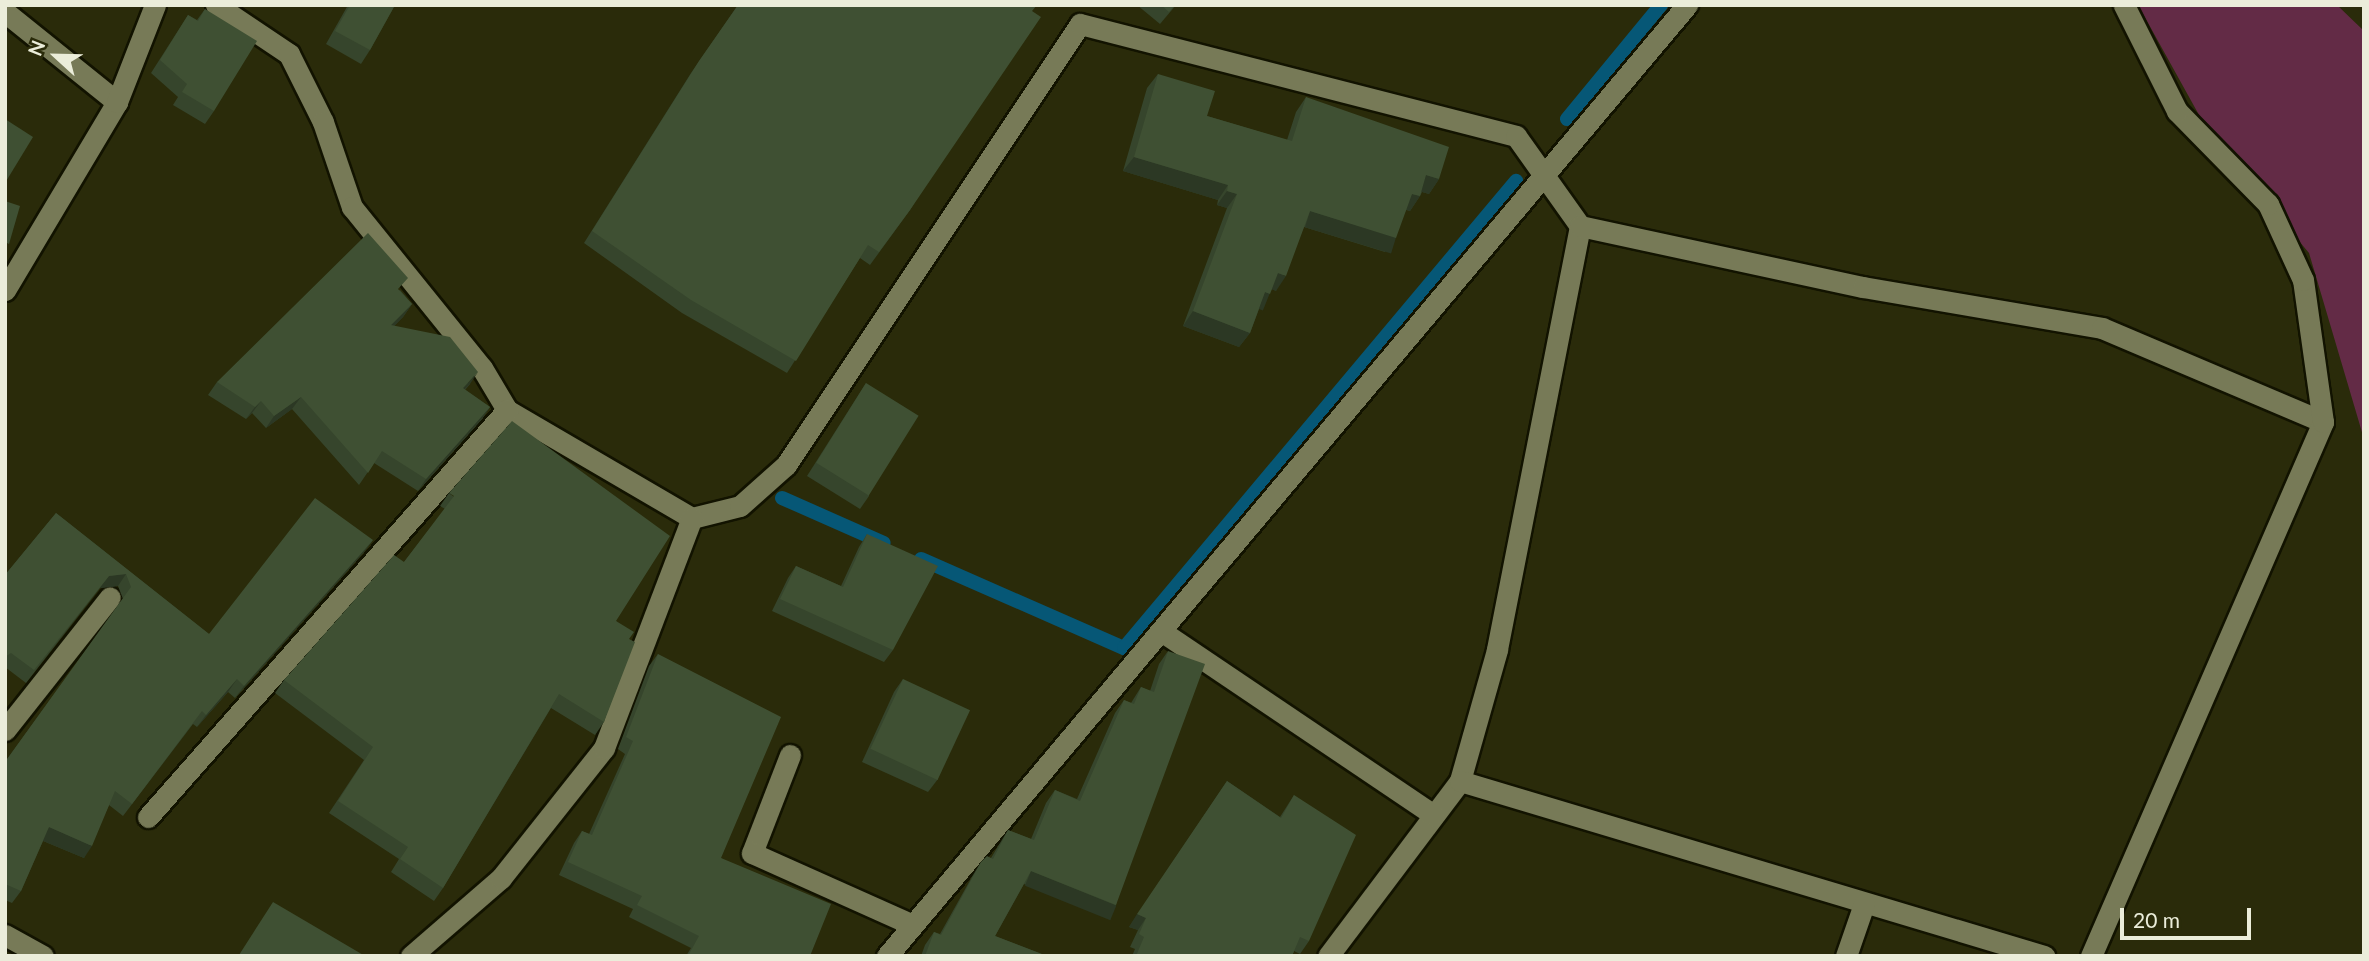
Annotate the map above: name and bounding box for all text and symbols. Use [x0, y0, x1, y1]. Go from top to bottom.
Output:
north arrow [21, 21, 91, 91]
text: N [23, 37, 49, 59]
scale bar [2124, 894, 2255, 938]
text: 20 m [2133, 907, 2180, 932]

